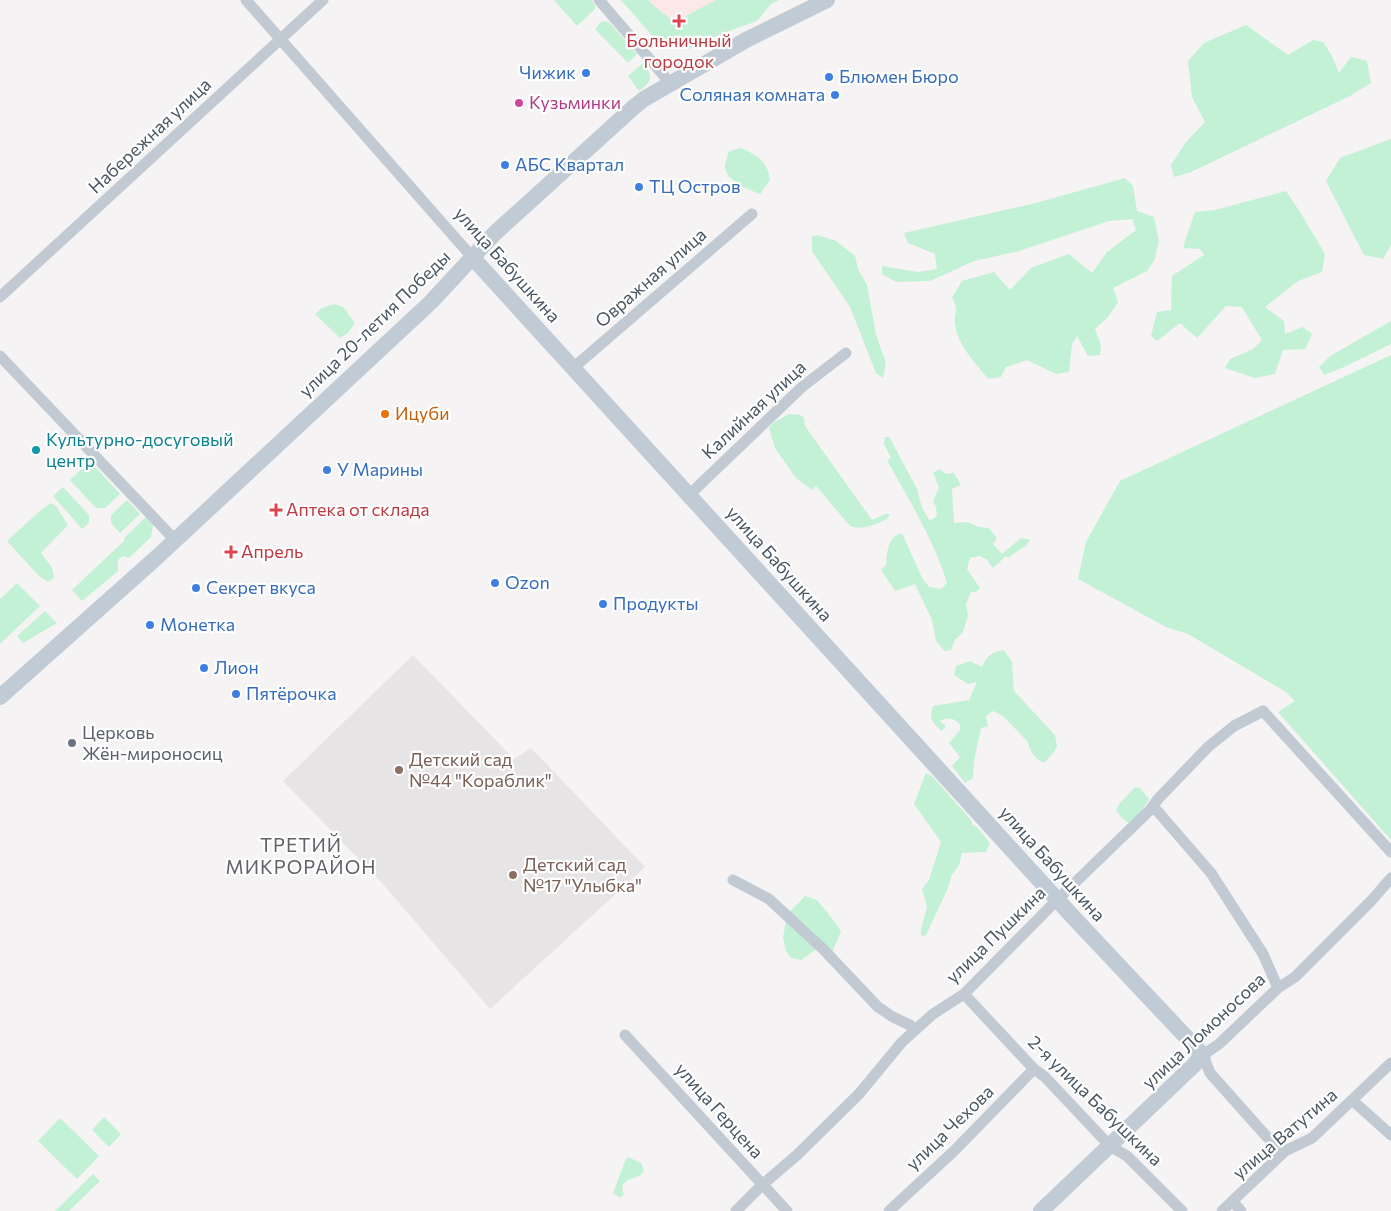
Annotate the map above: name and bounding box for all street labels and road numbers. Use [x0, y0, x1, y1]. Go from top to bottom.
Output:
street label: Набережная улица [84, 73, 215, 198]
street label: улица Бабушкина [450, 202, 565, 327]
street label: Овражная улица [590, 223, 710, 332]
street label: улица 20-летия Победы [294, 245, 455, 401]
street label: Калийная улица [697, 355, 810, 463]
street label: улица Бабушкина [722, 501, 837, 626]
street label: улица Бабушкина [995, 801, 1110, 926]
street label: улица Пушкина [941, 881, 1050, 987]
street label: улица Ломоносова [1137, 968, 1269, 1093]
street label: 2-я улица Бабушкина [1024, 1030, 1167, 1170]
street label: улица Герцена [671, 1058, 768, 1163]
street label: улица Чехова [901, 1080, 998, 1174]
street label: улица Ватутина [1228, 1083, 1341, 1183]

